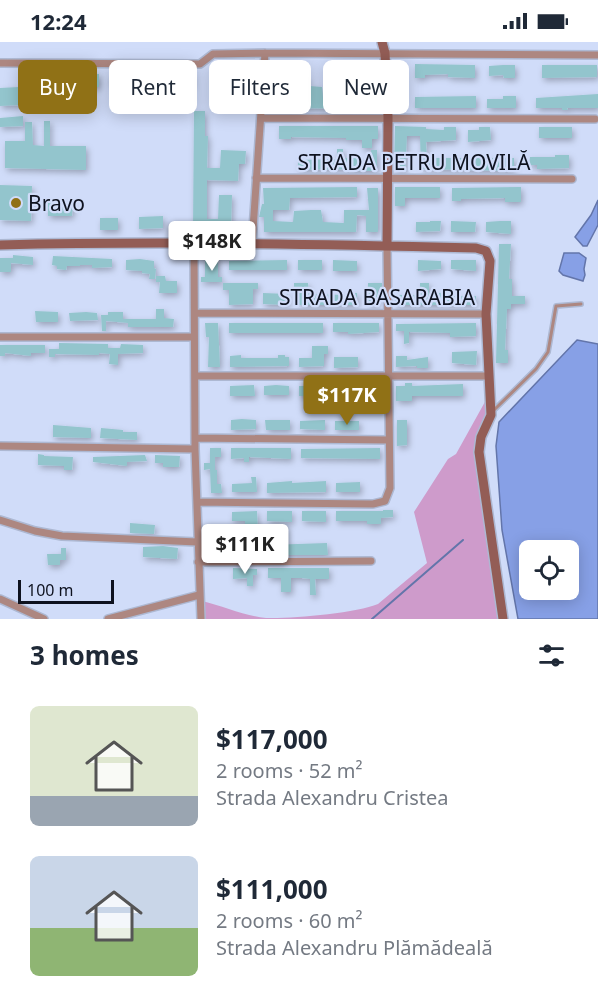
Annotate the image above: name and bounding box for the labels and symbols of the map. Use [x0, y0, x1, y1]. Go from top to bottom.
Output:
street label: STRADA PETRU MOVILĂ [298, 148, 531, 176]
place label: Bravo [28, 189, 85, 217]
marker: Bravo [9, 196, 23, 210]
pin: $148K [170, 221, 254, 272]
street label: STRADA BASARABIA [279, 283, 476, 311]
pin: $117K [305, 375, 389, 426]
pin: $111K [203, 524, 287, 575]
scale bar [18, 577, 114, 604]

